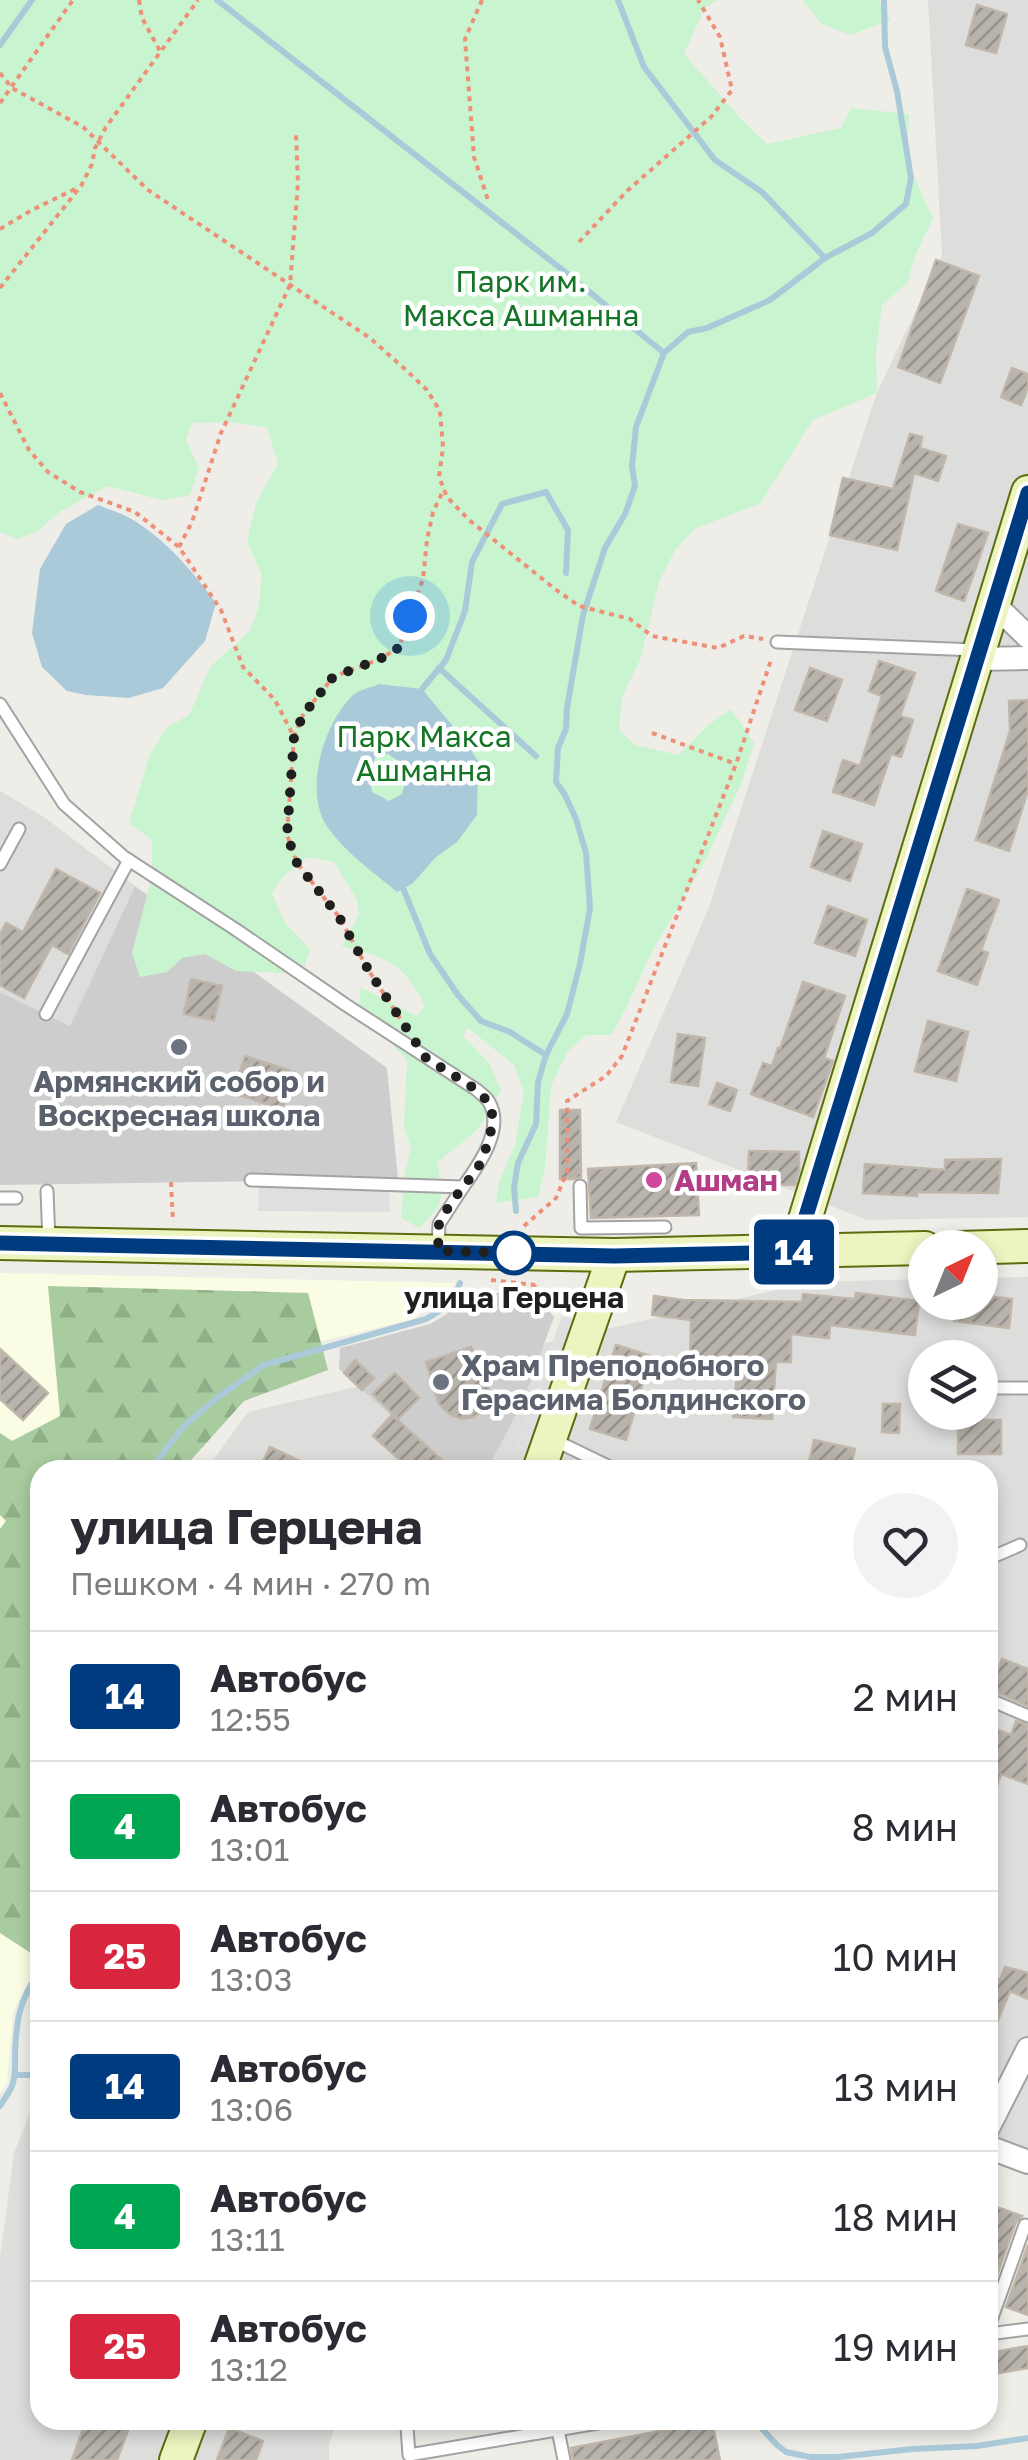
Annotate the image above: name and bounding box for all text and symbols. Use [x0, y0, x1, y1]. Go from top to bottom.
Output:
park label: Парк им. Макса Ашманна [403, 263, 639, 333]
your location [385, 591, 435, 641]
park label: Парк Макса Ашманна [336, 718, 512, 788]
marker: Армянский собор и Воскресная школа [168, 1036, 190, 1058]
place label: Армянский собор и Воскресная школа [33, 1063, 325, 1133]
place label: Ашман [674, 1162, 778, 1198]
marker: Ашман [643, 1169, 665, 1191]
line badge: 14 [749, 1220, 839, 1284]
north arrow [908, 1230, 998, 1320]
map controls [908, 1230, 998, 1430]
text: 14 [774, 1231, 814, 1273]
marker: улица Герцена [493, 1232, 535, 1274]
place label: улица Герцена [404, 1279, 624, 1315]
button: layers [908, 1340, 998, 1430]
place label: Храм Преподобного Герасима Болдинского [461, 1347, 806, 1417]
marker: Храм Преподобного Герасима Болдинского [430, 1371, 452, 1393]
button: heart [853, 1493, 958, 1598]
text: улица Герцена [70, 1497, 423, 1555]
text: Пешком · 4 мин · 270 m [70, 1564, 431, 1602]
text: Автобус [210, 1655, 367, 1700]
text: 2 мин [853, 1674, 958, 1719]
text: 14 [105, 1675, 145, 1717]
text: 12:55 [210, 1700, 291, 1738]
text: Автобус [210, 1785, 367, 1830]
text: 8 мин [852, 1804, 958, 1849]
text: 4 [114, 1805, 136, 1847]
text: 13:01 [210, 1830, 289, 1868]
text: Автобус [210, 1915, 367, 1960]
text: 10 мин [833, 1934, 958, 1979]
text: 25 [104, 1935, 146, 1977]
text: 13:03 [210, 1960, 292, 1998]
text: Автобус [210, 2045, 367, 2090]
text: 13 мин [834, 2064, 958, 2109]
text: 14 [105, 2065, 145, 2107]
text: 13:06 [210, 2090, 293, 2128]
text: Автобус [210, 2175, 367, 2220]
text: 18 мин [833, 2194, 958, 2239]
text: 4 [114, 2195, 136, 2237]
text: 13:11 [210, 2220, 285, 2258]
text: Автобус [210, 2305, 367, 2350]
text: 19 мин [833, 2324, 958, 2369]
text: 25 [104, 2325, 146, 2367]
text: 13:12 [210, 2350, 288, 2388]

